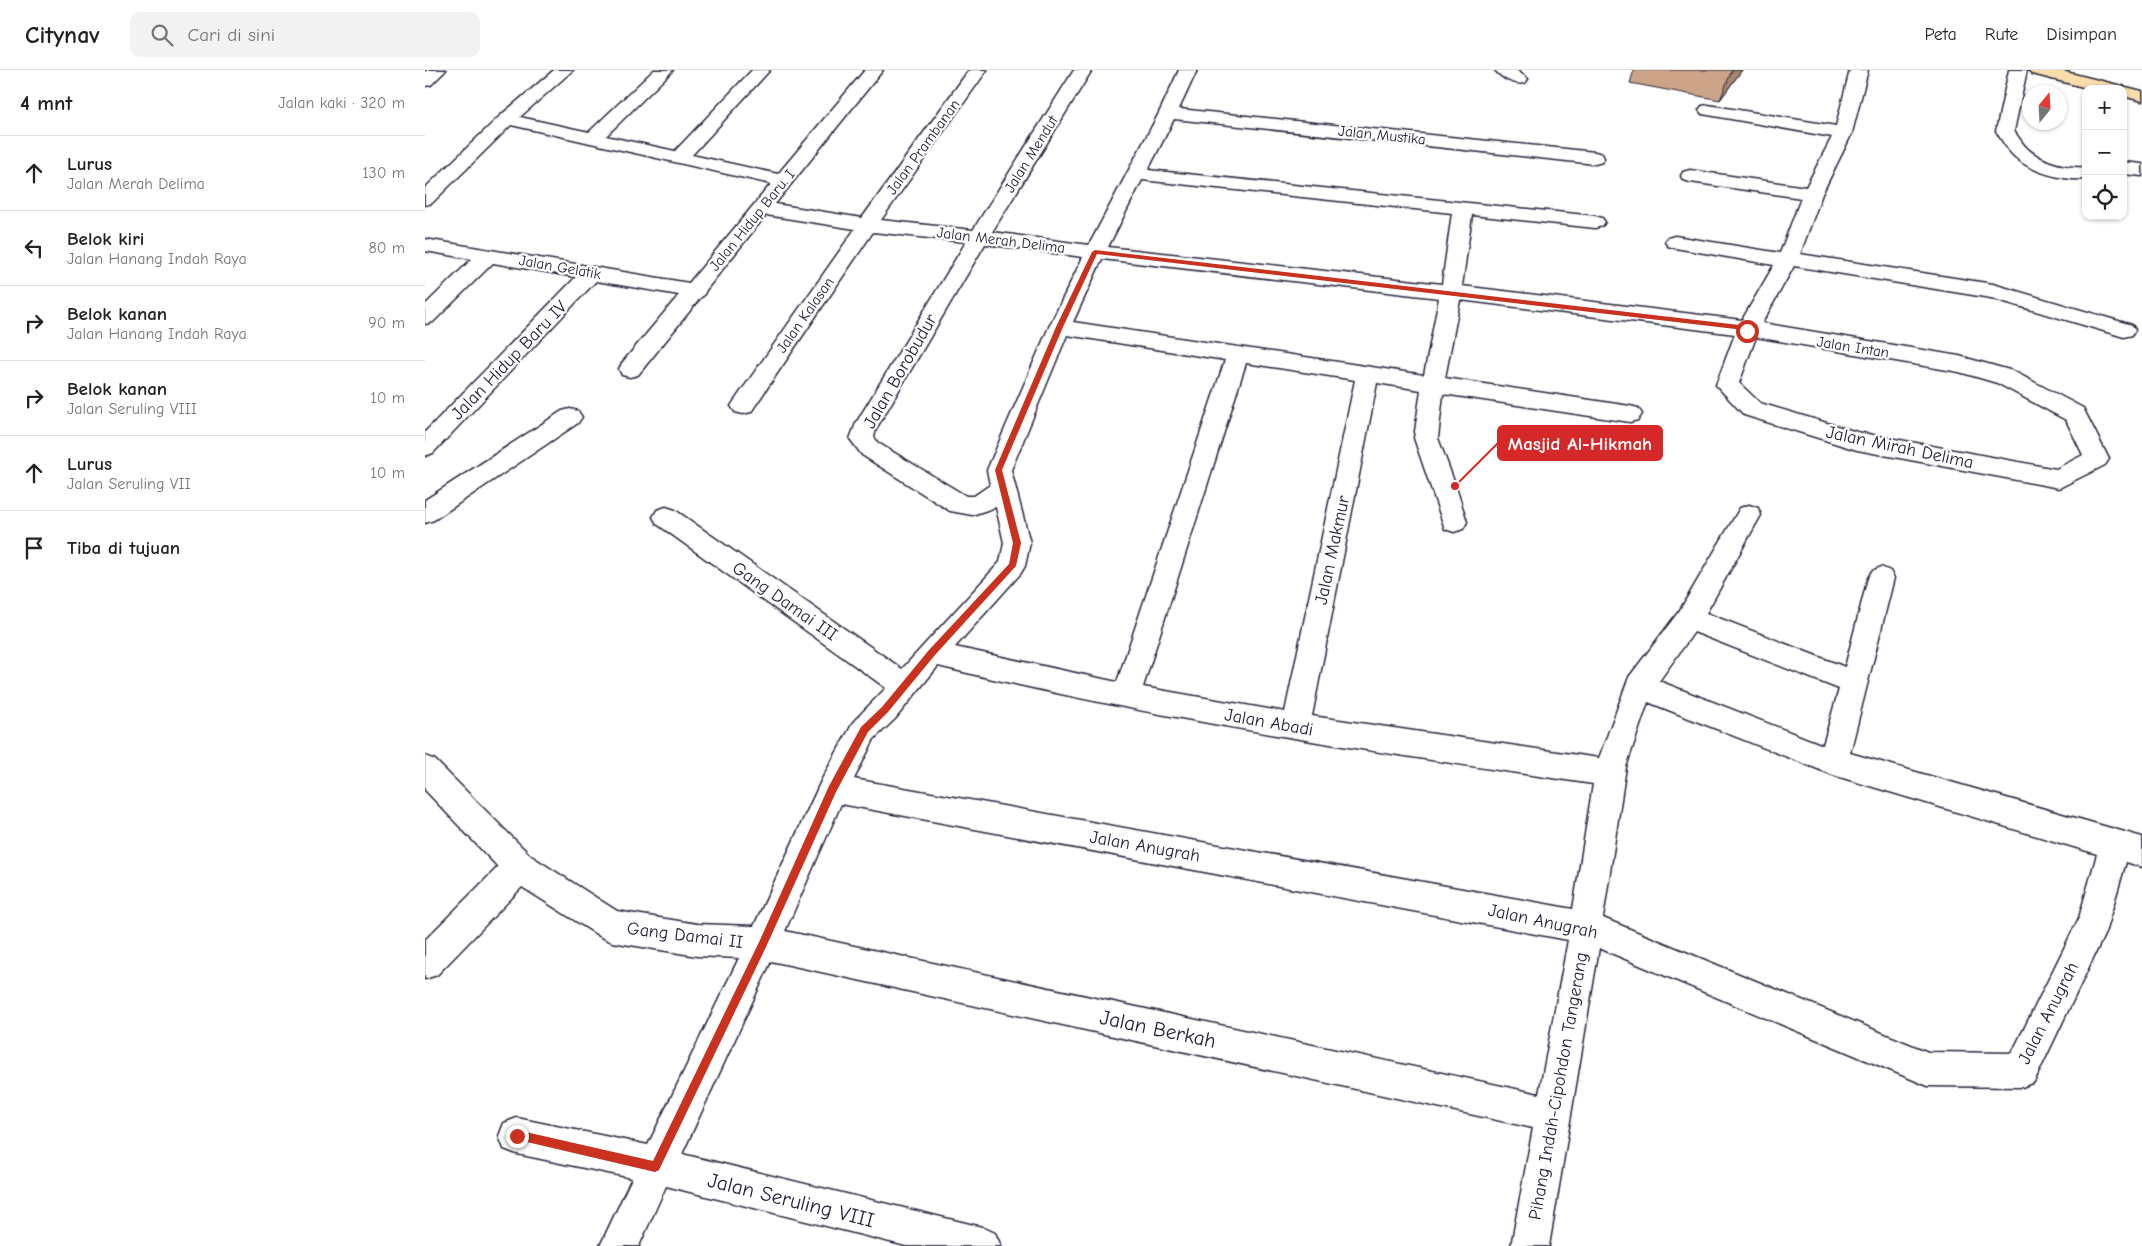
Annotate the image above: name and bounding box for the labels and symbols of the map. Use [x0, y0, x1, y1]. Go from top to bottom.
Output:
north arrow [2022, 85, 2067, 130]
street label: Jalan Prambanan [882, 96, 964, 198]
street label: Jalan Mendut [1000, 112, 1062, 196]
street label: Jalan Mustika [1337, 121, 1427, 149]
street label: Jalan Hidup Baru. I [705, 165, 799, 274]
street label: Jalan Merah Delima [936, 223, 1066, 257]
street label: Jalan Gelatik [517, 251, 603, 283]
street label: Jalan Kalasan [772, 274, 838, 356]
street label: Jalan Hidup Baru IV [447, 296, 572, 424]
street label: Jalan Borobudur [859, 310, 942, 432]
route start [1736, 320, 1759, 343]
street label: Jalan Intan [1816, 332, 1890, 362]
street label: Jalan Mirah Delima [1824, 422, 1976, 473]
callout: Masjid Al-Hikmah [1498, 426, 1662, 460]
text: Masjid Al-Hikmah [1508, 433, 1652, 455]
street label: Jalan Makmur [1311, 493, 1354, 607]
street label: Gang Damai III [728, 557, 841, 645]
street label: Jalan Abadi [1223, 704, 1315, 741]
street label: Jalan Anugrah [1088, 826, 1202, 867]
street label: Jalan Anugrah [1486, 900, 1600, 943]
street label: Gang Damai II [626, 918, 744, 953]
street label: Pihang Indah-Cipohdon Tangerang [1525, 951, 1592, 1222]
street label: Jalan Anugrah [2014, 959, 2083, 1068]
street label: Jalan Berkah [1098, 1005, 1218, 1053]
route end [506, 1125, 529, 1148]
street label: Jalan Seruling VIII [705, 1168, 877, 1232]

